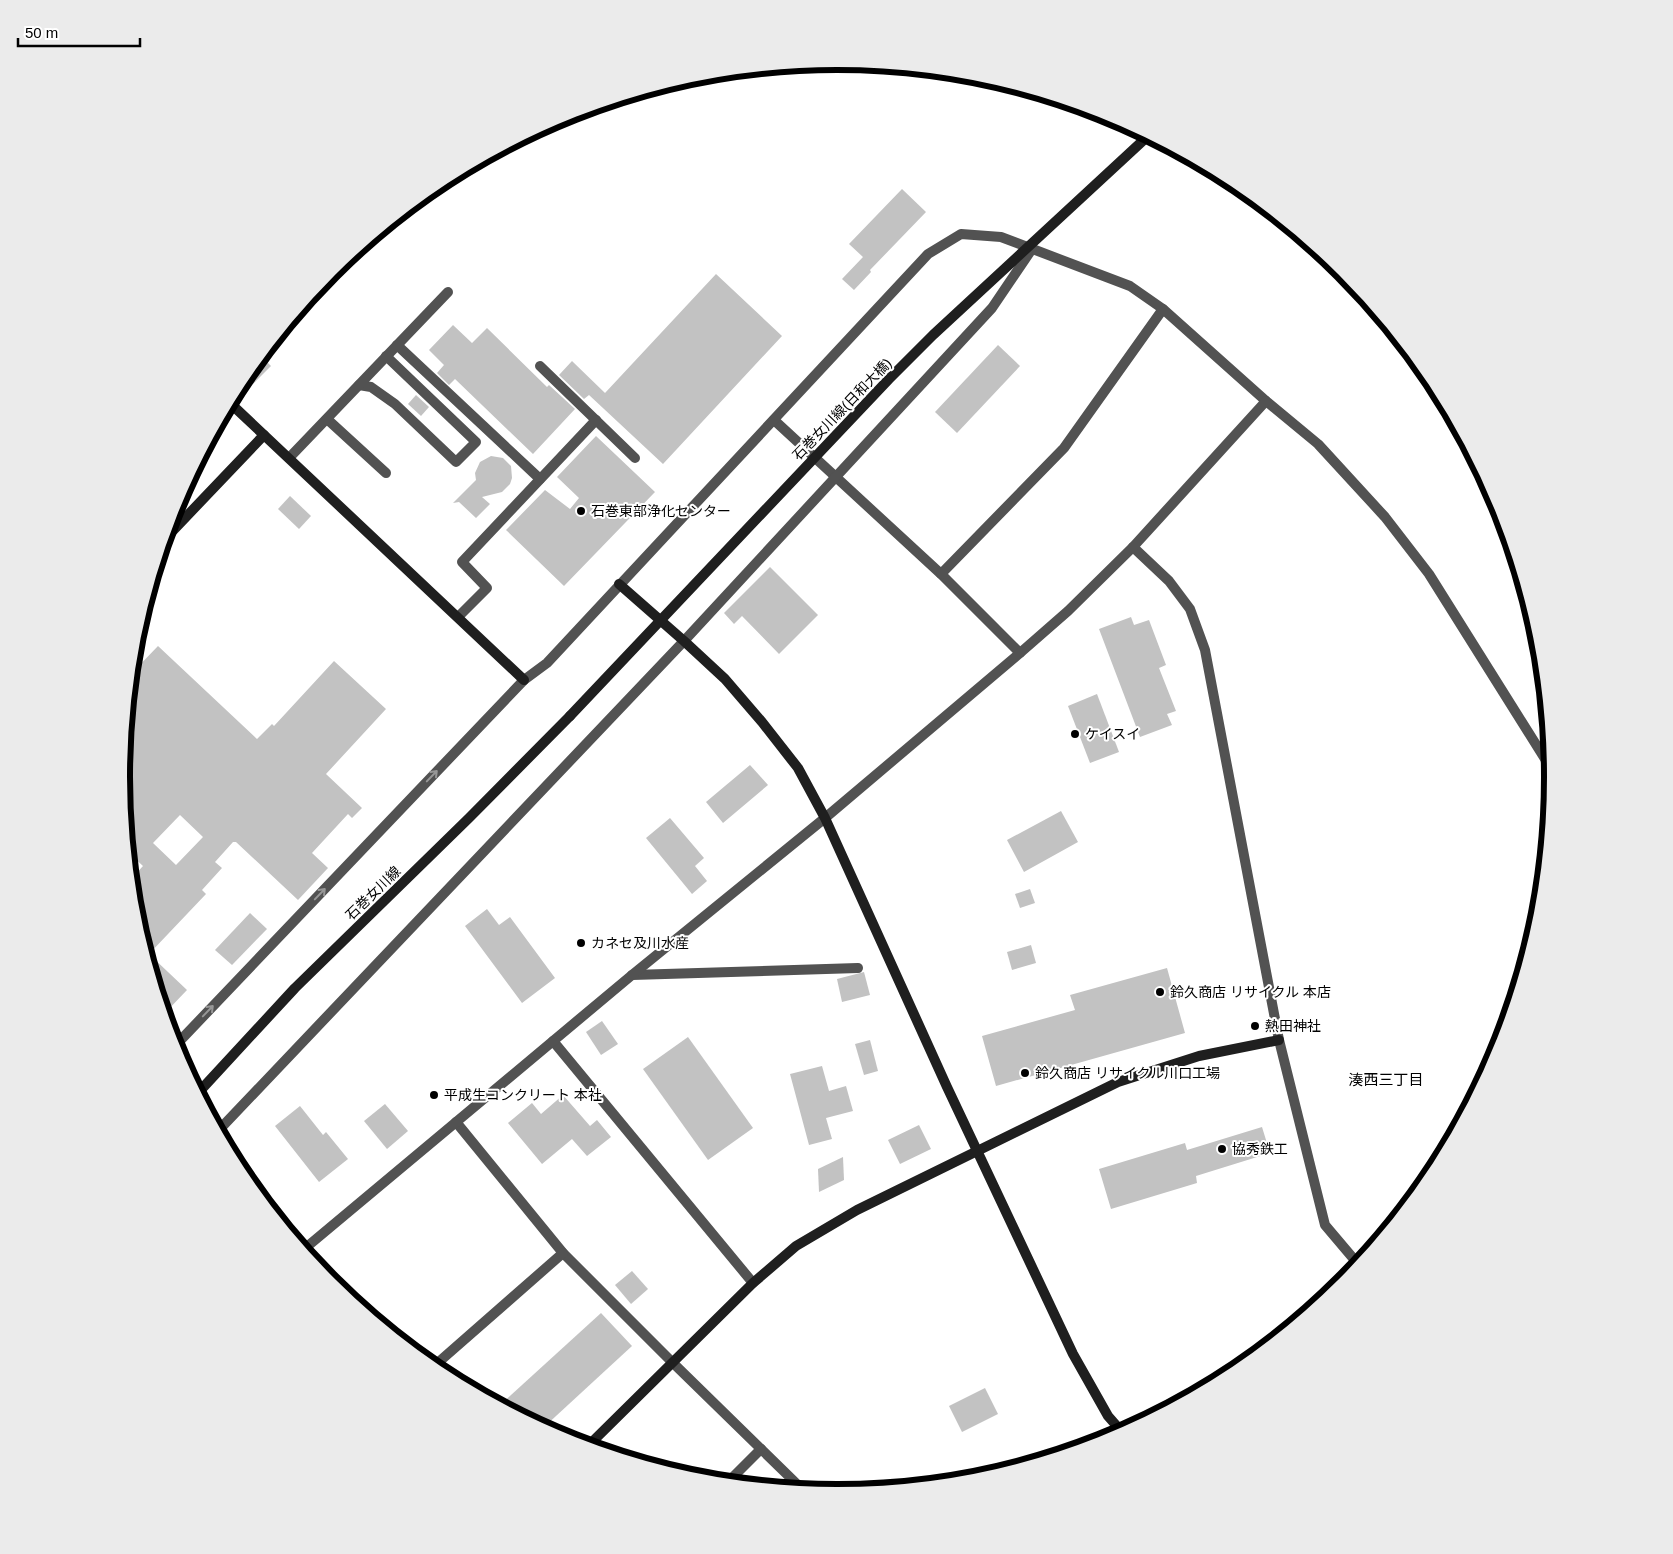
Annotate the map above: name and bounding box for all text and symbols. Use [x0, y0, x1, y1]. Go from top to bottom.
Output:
scale bar [18, 15, 140, 47]
text: 50 m [25, 24, 58, 41]
street label: 石巻女川線(日和大橋) [789, 355, 895, 463]
place label: 石巻東部浄化センター [591, 503, 731, 519]
marker: 石巻東部浄化センター [575, 505, 587, 517]
place label: ケイスイ [1085, 726, 1140, 742]
marker: ケイスイ [1069, 728, 1081, 740]
one-way arrow [426, 770, 438, 783]
street label: 石巻女川線 [342, 863, 404, 923]
one-way arrow [314, 887, 326, 900]
place label: カネセ及川水産 [591, 935, 689, 951]
marker: カネセ及川水産 [575, 937, 587, 949]
place label: 鈴久商店 リサイクル 本店 [1170, 984, 1331, 1000]
marker: 鈴久商店 リサイクル 本店 [1154, 986, 1166, 998]
one-way arrow [202, 1005, 214, 1018]
place label: 熱田神社 [1265, 1018, 1321, 1034]
marker: 熱田神社 [1249, 1020, 1261, 1032]
place label: 鈴久商店 リサイクル川口工場 [1035, 1065, 1220, 1081]
marker: 鈴久商店 リサイクル川口工場 [1019, 1067, 1031, 1079]
district label: 湊西三丁目 [1348, 1071, 1424, 1088]
place label: 平成生コンクリート 本社 [444, 1087, 602, 1103]
marker: 平成生コンクリート 本社 [428, 1089, 440, 1101]
place label: 協秀鉄工 [1232, 1141, 1288, 1157]
marker: 協秀鉄工 [1216, 1143, 1228, 1155]

